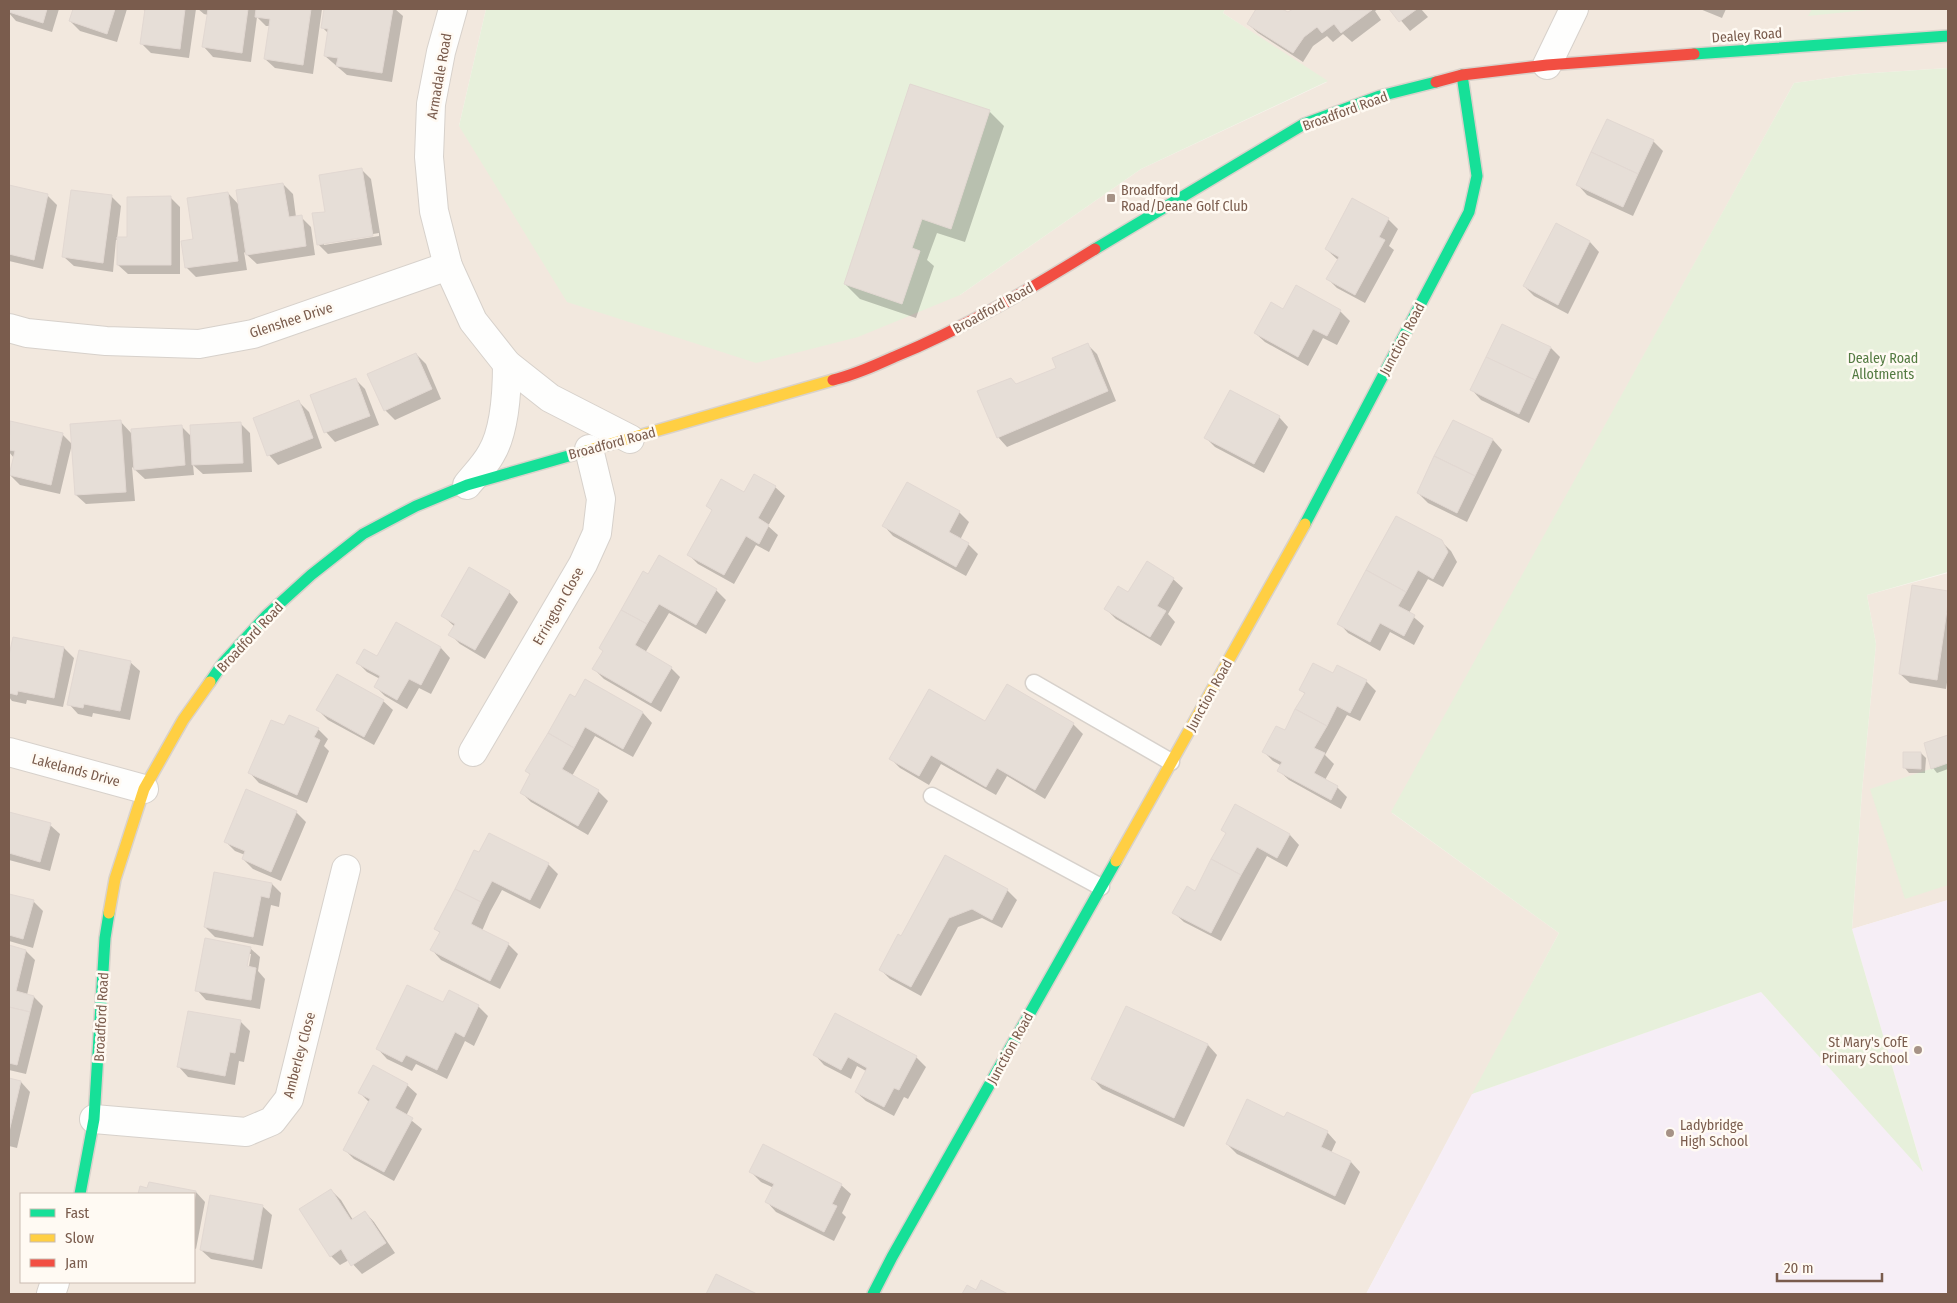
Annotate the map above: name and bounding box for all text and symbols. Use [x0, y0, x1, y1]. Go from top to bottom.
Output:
street label: Dealey Road [1711, 25, 1783, 46]
street label: Armadale Road [424, 32, 455, 120]
street label: Broadford Road [1300, 88, 1390, 135]
place label: Broadford Road/Deane Golf Club [1121, 182, 1248, 215]
marker: Broadford Road/Deane Golf Club [1105, 192, 1117, 204]
street label: Broadford Road [950, 279, 1037, 338]
street label: Glenshee Drive [248, 299, 335, 342]
street label: Junction Road [1376, 300, 1429, 378]
park label: Dealey Road Allotments [1848, 350, 1918, 383]
street label: Broadford Road [567, 424, 658, 463]
street label: Errington Close [529, 564, 588, 648]
street label: Broadford Road [214, 599, 287, 676]
street label: Junction Road [1183, 656, 1236, 734]
street label: Lakelands Drive [30, 751, 122, 790]
street label: Broadford Road [91, 972, 112, 1062]
street label: Junction Road [984, 1009, 1037, 1087]
street label: Amberley Close [280, 1010, 319, 1100]
place label: St Mary's CofE Primary School [1822, 1034, 1908, 1067]
marker: St Mary's CofE Primary School [1912, 1044, 1924, 1056]
place label: Ladybridge High School [1680, 1117, 1748, 1150]
marker: Ladybridge High School [1664, 1127, 1676, 1139]
legend [20, 1193, 195, 1283]
text: Fast [65, 1204, 89, 1222]
text: Slow [65, 1229, 94, 1247]
scale bar [1777, 1250, 1882, 1282]
text: Jam [65, 1254, 88, 1272]
text: 20 m [1784, 1259, 1814, 1277]

